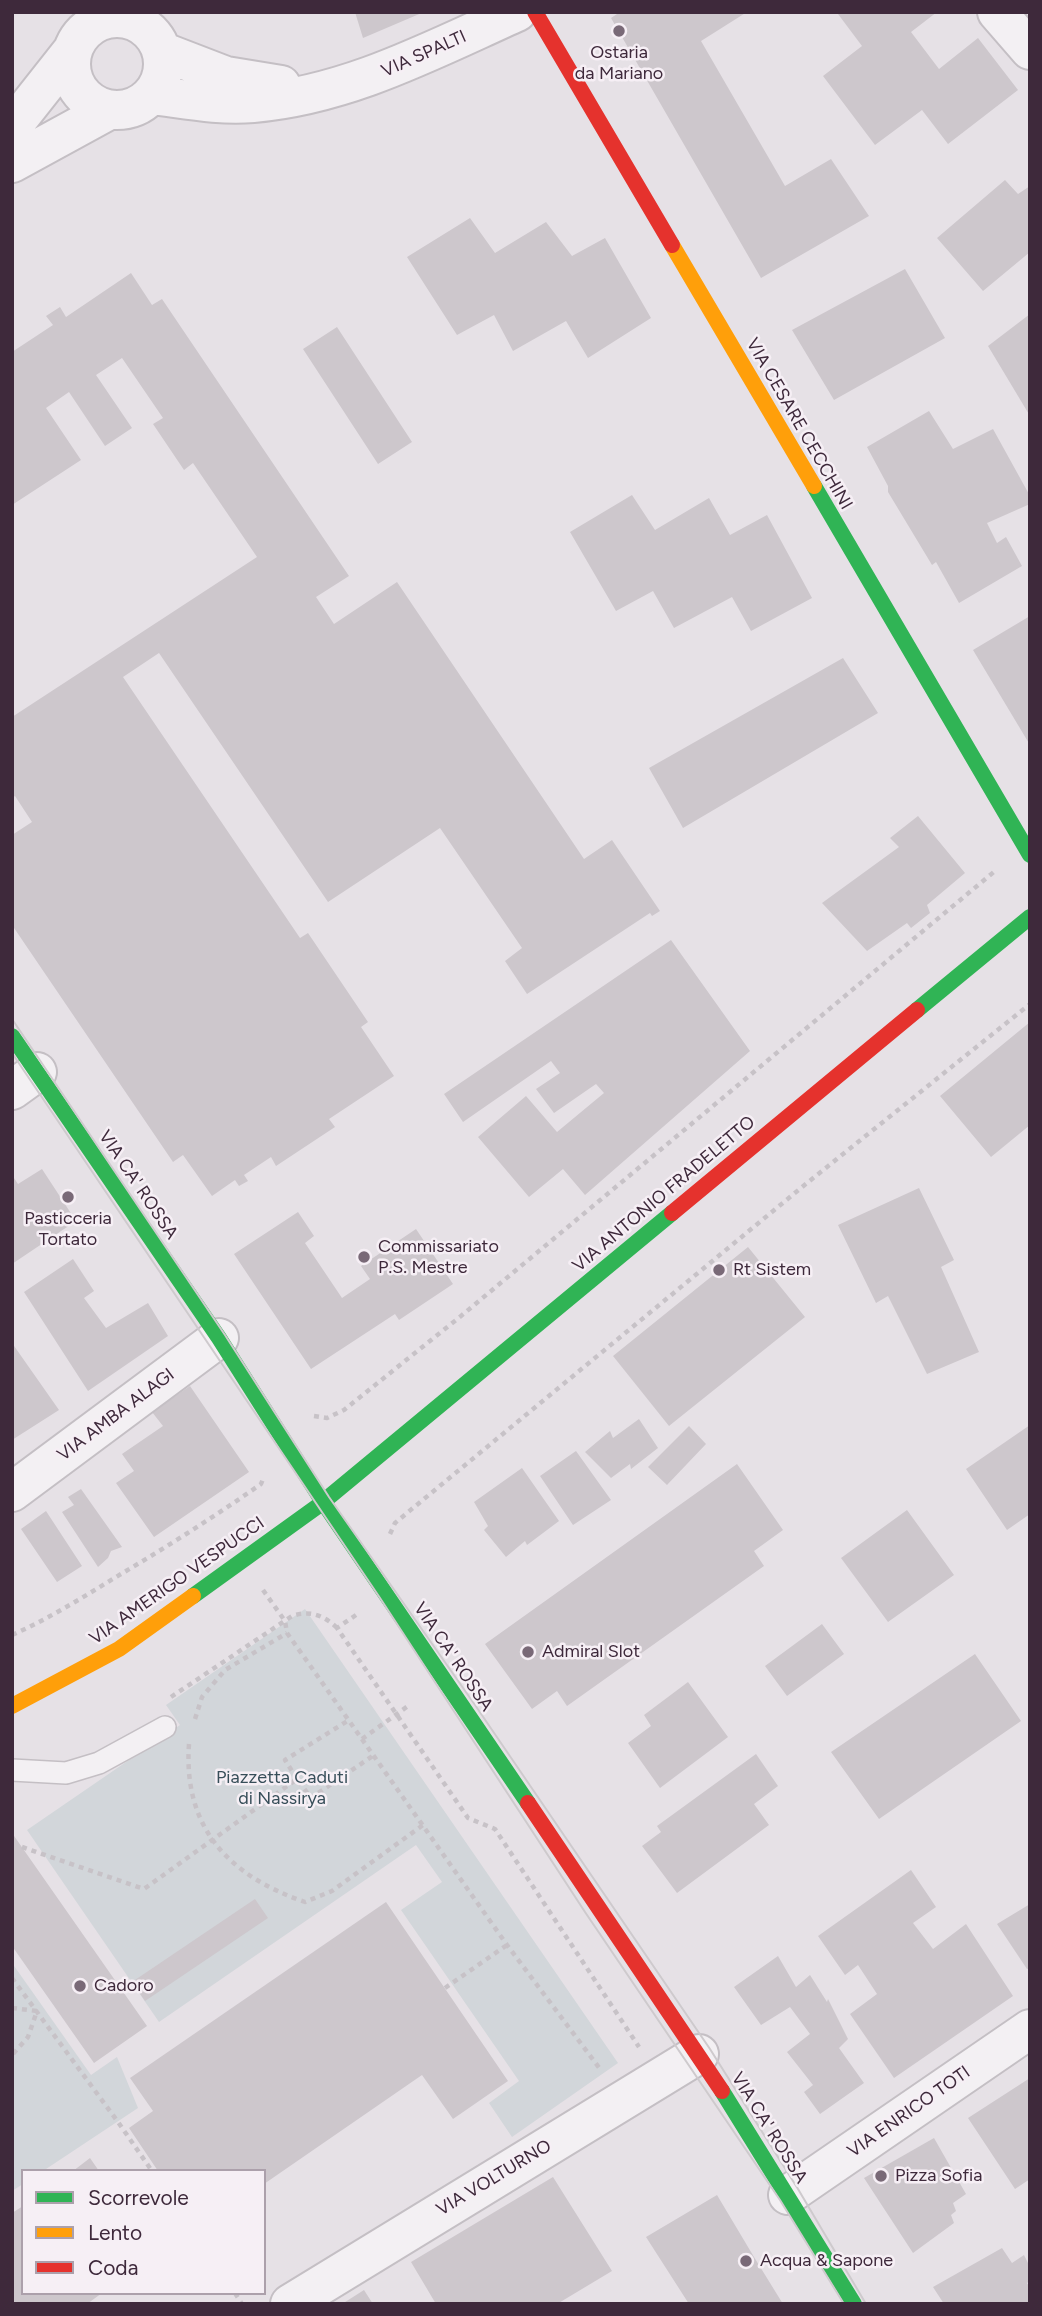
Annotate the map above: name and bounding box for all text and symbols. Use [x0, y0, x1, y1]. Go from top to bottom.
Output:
marker: Ostaria da Mariano [611, 23, 627, 39]
street label: VIA SPALTI [378, 26, 470, 82]
place label: Ostaria da Mariano [575, 42, 663, 84]
street label: VIA CESARE CECCHINI [741, 335, 857, 513]
street label: VIA ANTONIO FRADELETTO [568, 1111, 760, 1277]
street label: VIA CA' ROSSA [94, 1126, 182, 1244]
marker: Pasticceria Tortato [60, 1189, 76, 1205]
place label: Pasticceria Tortato [24, 1208, 112, 1250]
place label: Commissariato P.S. Mestre [378, 1236, 499, 1278]
marker: Commissariato P.S. Mestre [356, 1249, 372, 1265]
place label: Rt Sistem [733, 1259, 811, 1281]
marker: Rt Sistem [711, 1262, 727, 1278]
street label: VIA AMBA ALAGI [53, 1364, 179, 1466]
street label: VIA AMERIGO VESPUCCI [85, 1512, 269, 1650]
street label: VIA CA' ROSSA [409, 1598, 497, 1716]
place label: Admiral Slot [542, 1641, 640, 1663]
marker: Admiral Slot [520, 1644, 536, 1660]
park label: Piazzetta Caduti di Nassirya [216, 1767, 348, 1810]
place label: Cadoro [94, 1975, 154, 1997]
marker: Cadoro [72, 1978, 88, 1994]
street label: VIA ENRICO TOTI [844, 2062, 974, 2162]
street label: VIA CA' ROSSA [726, 2069, 812, 2187]
street label: VIA VOLTURNO [433, 2135, 555, 2221]
place label: Pizza Sofia [895, 2165, 982, 2187]
marker: Pizza Sofia [873, 2168, 889, 2184]
legend [21, 2169, 266, 2295]
text: Scorrevole [88, 2185, 189, 2210]
text: Lento [88, 2220, 142, 2245]
place label: Acqua & Sapone [760, 2250, 893, 2272]
marker: Acqua & Sapone [738, 2253, 754, 2269]
text: Coda [88, 2255, 138, 2280]

